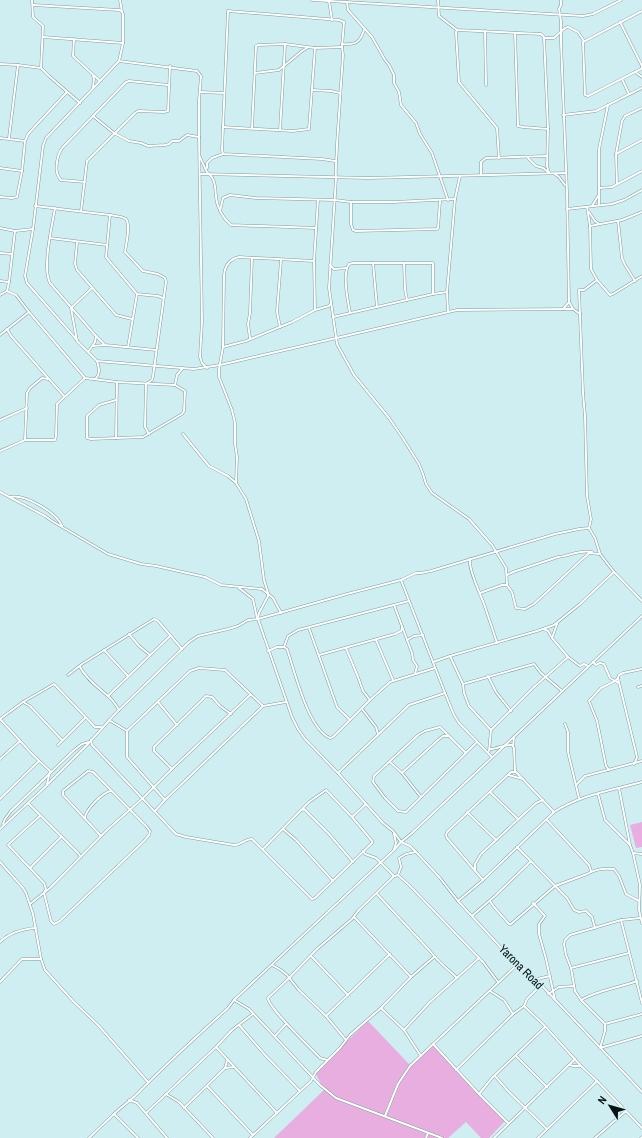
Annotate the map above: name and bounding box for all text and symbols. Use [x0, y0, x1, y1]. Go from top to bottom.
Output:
street label: Yarona Road [495, 941, 547, 993]
north arrow [590, 1086, 630, 1126]
text: N [594, 1093, 610, 1107]

